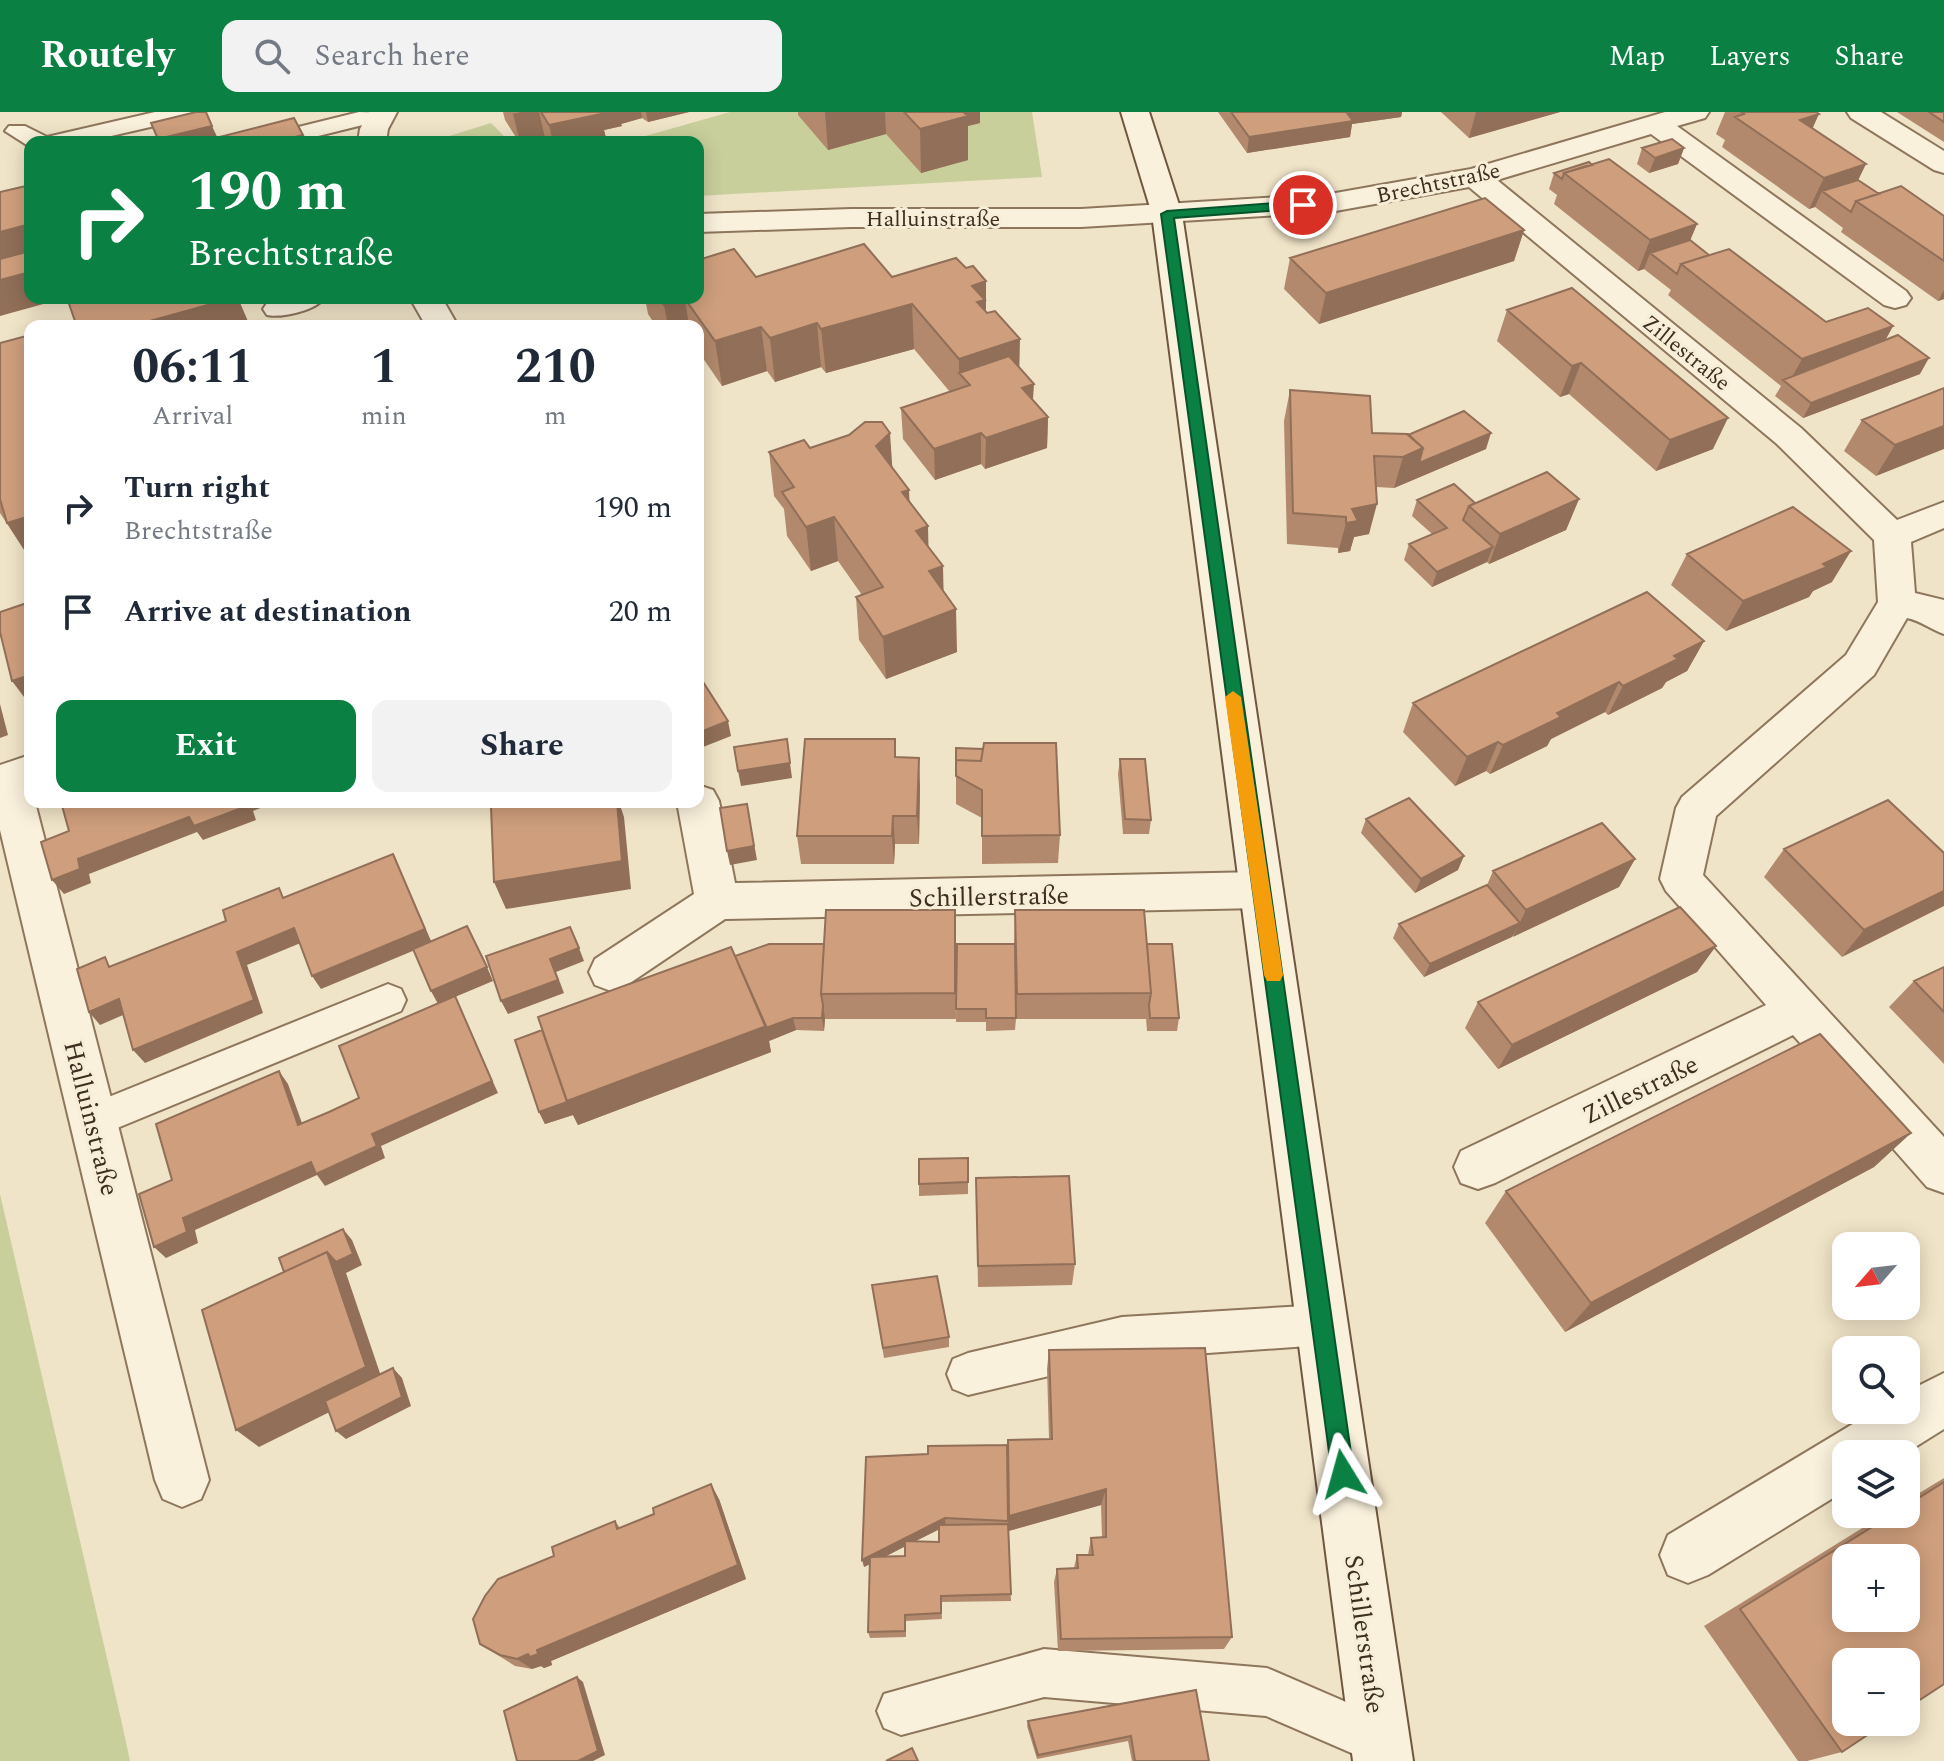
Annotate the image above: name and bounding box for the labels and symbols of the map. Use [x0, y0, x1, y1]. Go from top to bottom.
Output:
street label: Brechtstraße [1373, 154, 1503, 213]
pin [1269, 171, 1337, 239]
street label: Halluinstraße [866, 203, 1000, 236]
street label: Zillestraße [1635, 307, 1737, 399]
street label: Schillerstraße [909, 876, 1069, 918]
street label: Halluinstraße [52, 1036, 130, 1200]
street label: Zillestraße [1576, 1045, 1705, 1135]
north arrow [1832, 1232, 1920, 1320]
position arrow [1301, 1432, 1385, 1516]
street label: Schillerstraße [1333, 1552, 1395, 1716]

